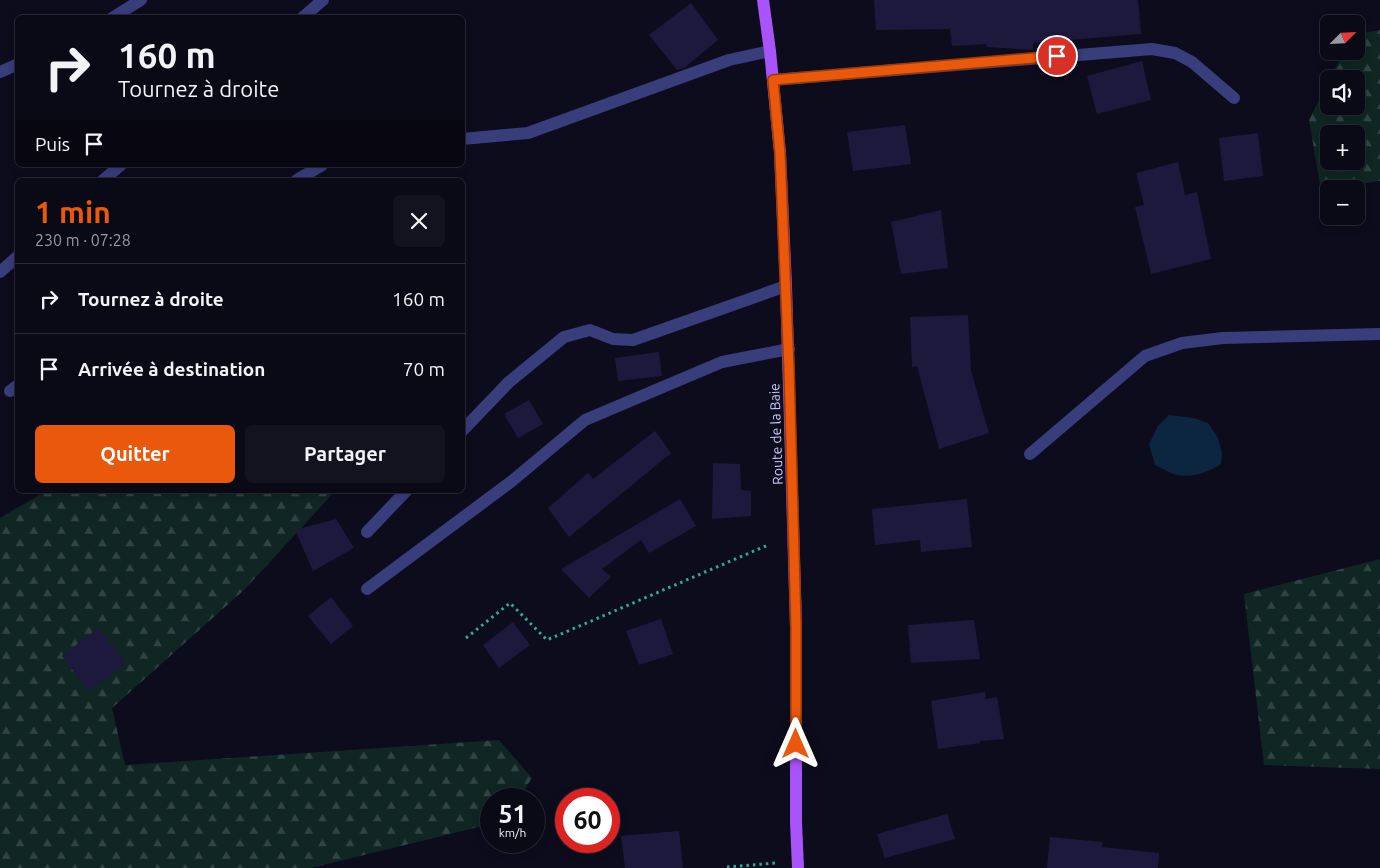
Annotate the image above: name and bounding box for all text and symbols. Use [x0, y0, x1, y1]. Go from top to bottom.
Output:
north arrow [1320, 15, 1365, 60]
map controls [1320, 15, 1365, 225]
icon: right [35, 35, 100, 100]
text: 160 m [118, 35, 216, 75]
pin [1036, 35, 1078, 77]
icon: arrive [1043, 42, 1071, 70]
button: sound [1320, 70, 1365, 115]
text: Tournez à droite [118, 76, 279, 101]
button: + [1320, 125, 1365, 170]
icon: arrive [80, 130, 108, 158]
text: Puis [35, 133, 70, 155]
button: − [1320, 180, 1365, 225]
text: 1 min [35, 195, 111, 229]
button: close [393, 195, 445, 247]
text: 230 m · 07:28 [35, 231, 131, 249]
icon: right [35, 285, 63, 313]
text: Tournez à droite [78, 288, 224, 310]
text: 160 m [392, 288, 445, 310]
icon: arrive [35, 355, 63, 383]
text: Arrivée à destination [78, 358, 265, 380]
text: 70 m [403, 358, 445, 380]
street label: Route de la Baie [766, 383, 786, 485]
button: Quitter [35, 425, 235, 483]
button: Partager [245, 425, 445, 483]
position arrow [769, 717, 821, 769]
speed limit sign: 60 [555, 788, 620, 853]
text: 51 [498, 800, 527, 828]
text: km/h [499, 826, 526, 839]

